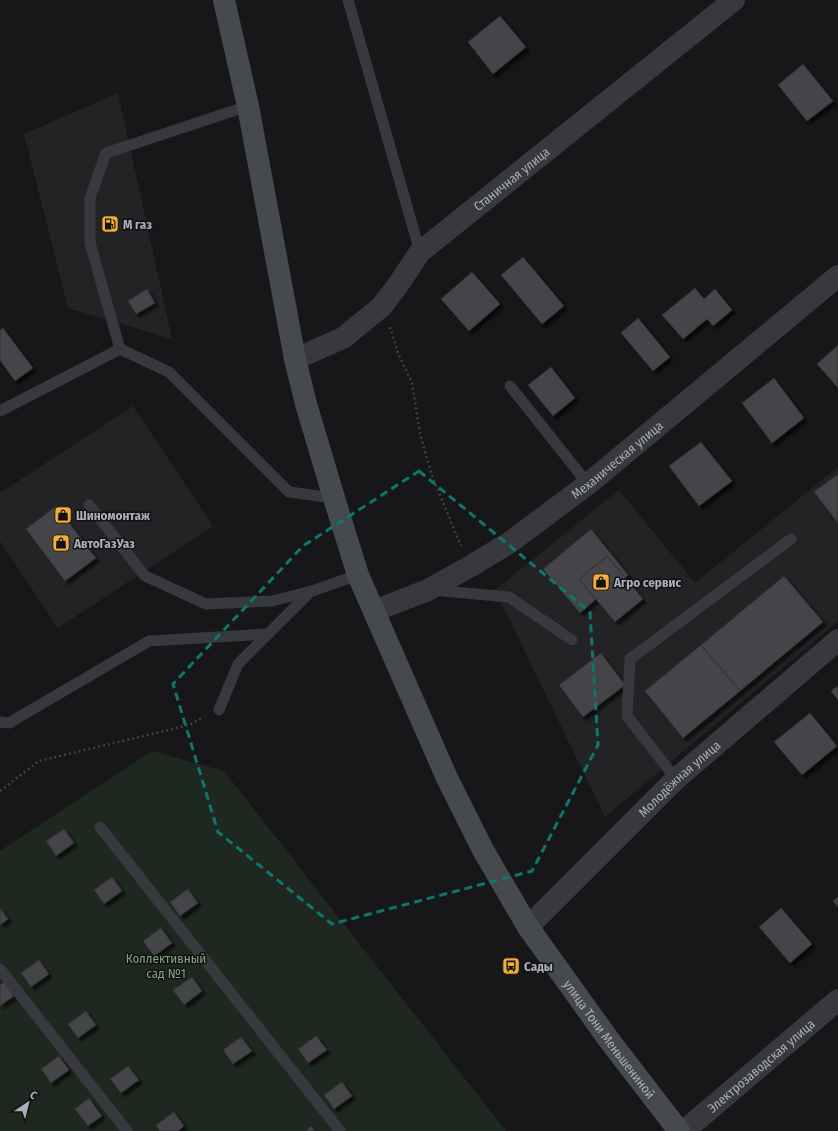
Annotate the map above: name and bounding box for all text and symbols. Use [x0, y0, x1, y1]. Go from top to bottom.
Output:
street label: Станичная улица [471, 144, 553, 214]
fuel station icon: М газ [100, 214, 120, 234]
place label: М газ [123, 217, 152, 232]
street label: Механическая улица [568, 418, 666, 502]
shop icon: Шиномонтаж [53, 505, 73, 525]
place label: Шиномонтаж [76, 508, 150, 523]
shop icon: АвтоГазУаз [51, 533, 71, 553]
place label: АвтоГазУаз [73, 536, 135, 551]
shop icon: Агро сервис [591, 572, 611, 592]
place label: Агро сервис [613, 575, 681, 590]
street label: Молодёжная улица [635, 737, 723, 820]
park label: Коллективный сад №1 [126, 951, 206, 981]
bus stop icon: Сады [501, 956, 521, 976]
place label: Сады [524, 959, 553, 974]
street label: улица Тони Меньшениной [560, 977, 658, 1102]
street label: Электрозаводская улица [705, 1016, 818, 1116]
north arrow [8, 1083, 48, 1123]
text: С [27, 1088, 40, 1102]

